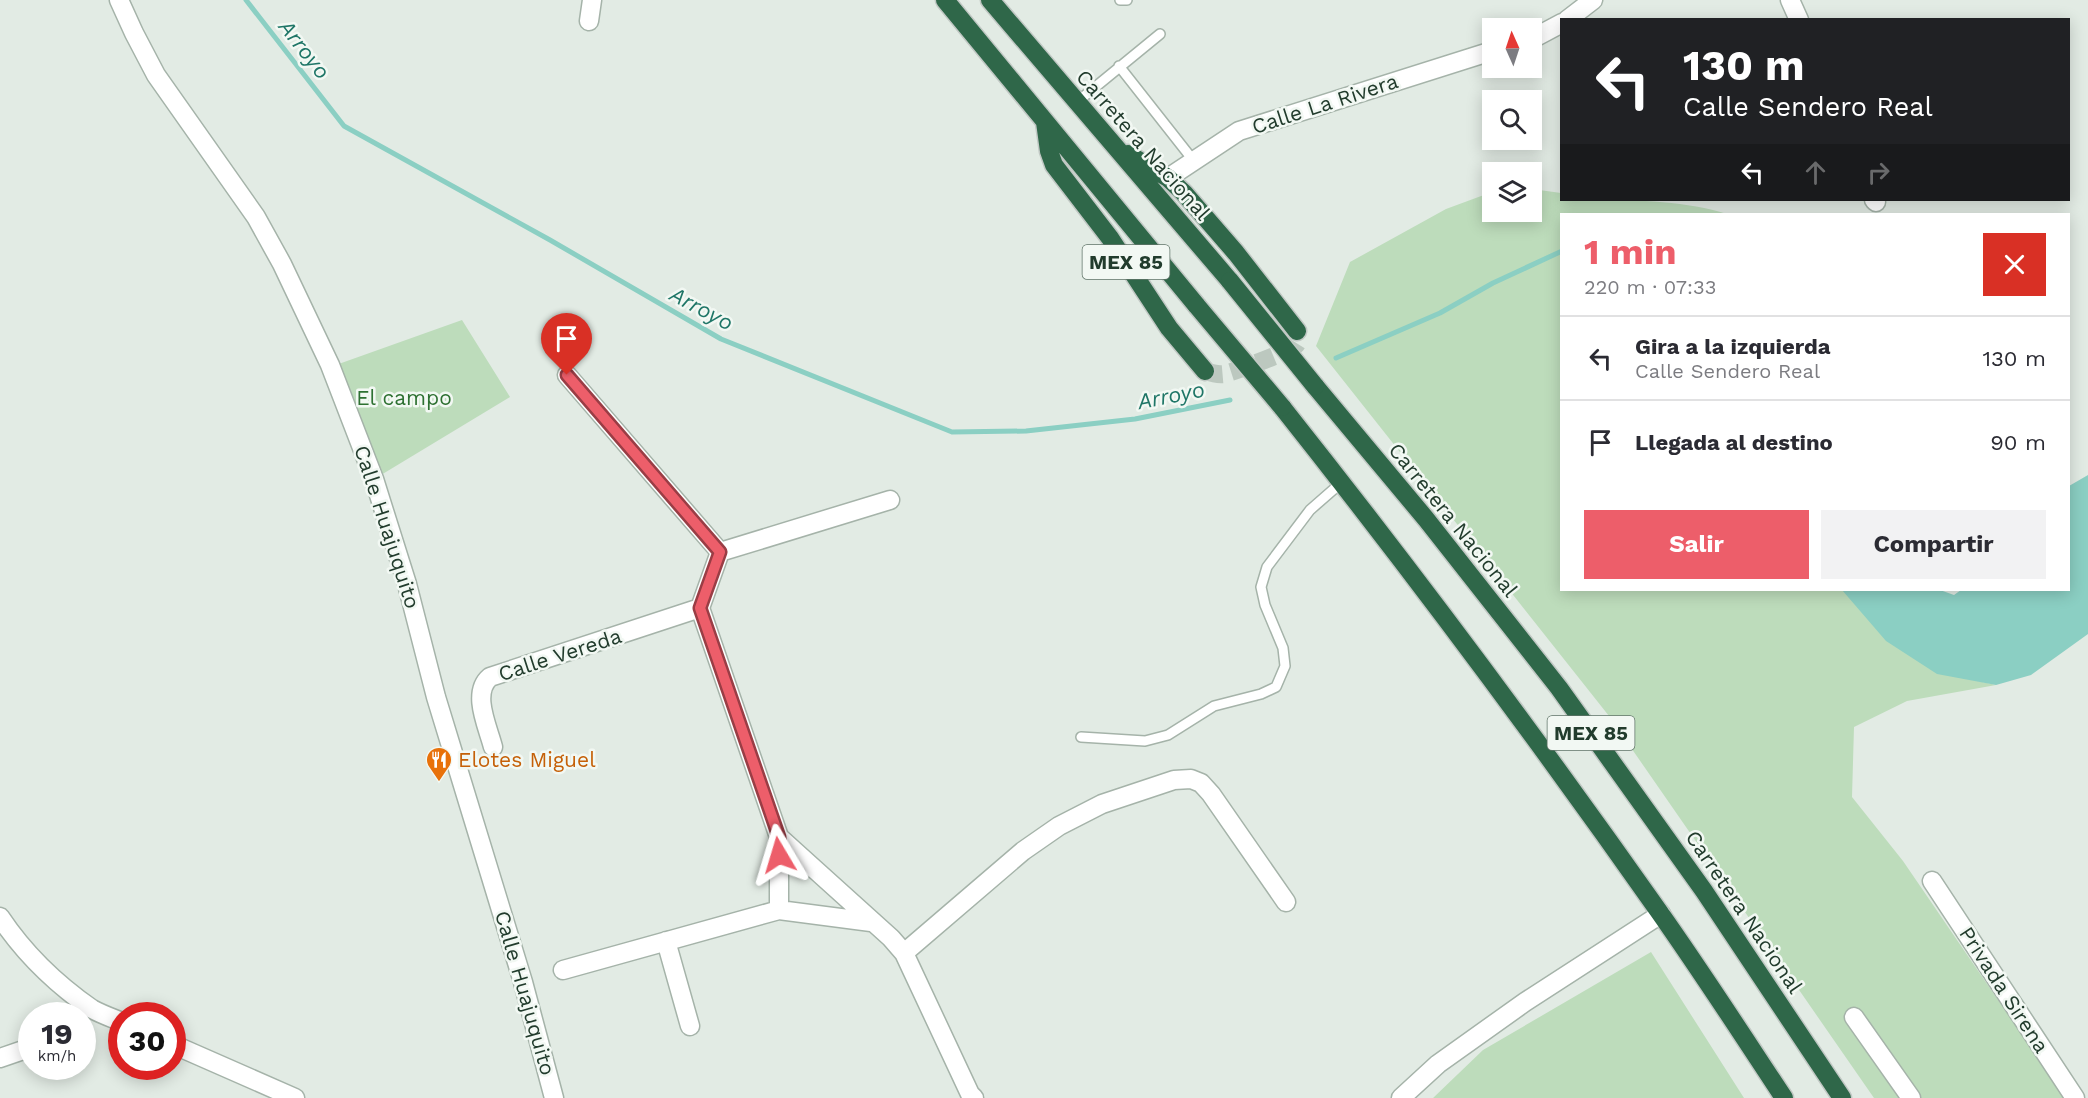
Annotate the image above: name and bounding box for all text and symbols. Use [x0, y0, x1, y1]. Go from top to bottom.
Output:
water label: Arroyo [273, 14, 335, 84]
north arrow [1482, 18, 1542, 78]
map controls [1482, 18, 1542, 222]
text: 130 m [1683, 41, 1805, 90]
icon: left [1584, 42, 1662, 120]
street label: Carretera Nacional [1071, 64, 1216, 225]
street label: Calle La Rivera [1249, 68, 1401, 139]
button: search [1482, 90, 1542, 150]
text: Calle Sendero Real [1683, 91, 1933, 123]
icon: left [1736, 156, 1769, 189]
icon: ahead [1799, 156, 1832, 189]
icon: right [1862, 156, 1895, 189]
button: layers [1482, 162, 1542, 222]
text: 1 min [1584, 231, 1676, 273]
button: close [1983, 233, 2046, 296]
road number: MEX 85 [1082, 245, 1170, 279]
text: 220 m · 07:33 [1584, 275, 1716, 299]
water label: Arroyo [665, 281, 738, 335]
pin [541, 313, 592, 375]
icon: arrive [550, 322, 583, 355]
text: Gira a la izquierda [1635, 334, 1831, 359]
icon: left [1584, 342, 1617, 375]
text: 130 m [1982, 346, 2046, 371]
text: Calle Sendero Real [1635, 359, 1820, 383]
water label: Arroyo [1134, 377, 1207, 414]
park label: El campo [356, 385, 452, 410]
icon: arrive [1584, 426, 1617, 459]
text: Llegada al destino [1635, 430, 1833, 455]
text: 90 m [1990, 430, 2046, 455]
street label: Carretera Nacional [1384, 438, 1524, 602]
street label: Calle Huajuquito [349, 442, 426, 612]
button: Salir [1584, 510, 1809, 579]
button: Compartir [1821, 510, 2046, 579]
street label: Calle Vereda [495, 623, 625, 686]
road number: MEX 85 [1548, 716, 1634, 750]
restaurant icon: Elotes Miguel [424, 745, 454, 783]
place label: Elotes Miguel [458, 747, 596, 772]
position arrow [747, 823, 811, 887]
street label: Carretera Nacional [1681, 826, 1809, 998]
street label: Calle Huajuquito [490, 908, 561, 1078]
street label: Privada Sirena [1954, 922, 2055, 1058]
speed limit sign: 30 [108, 1002, 186, 1080]
text: 19 [41, 1016, 73, 1051]
text: km/h [38, 1047, 76, 1065]

